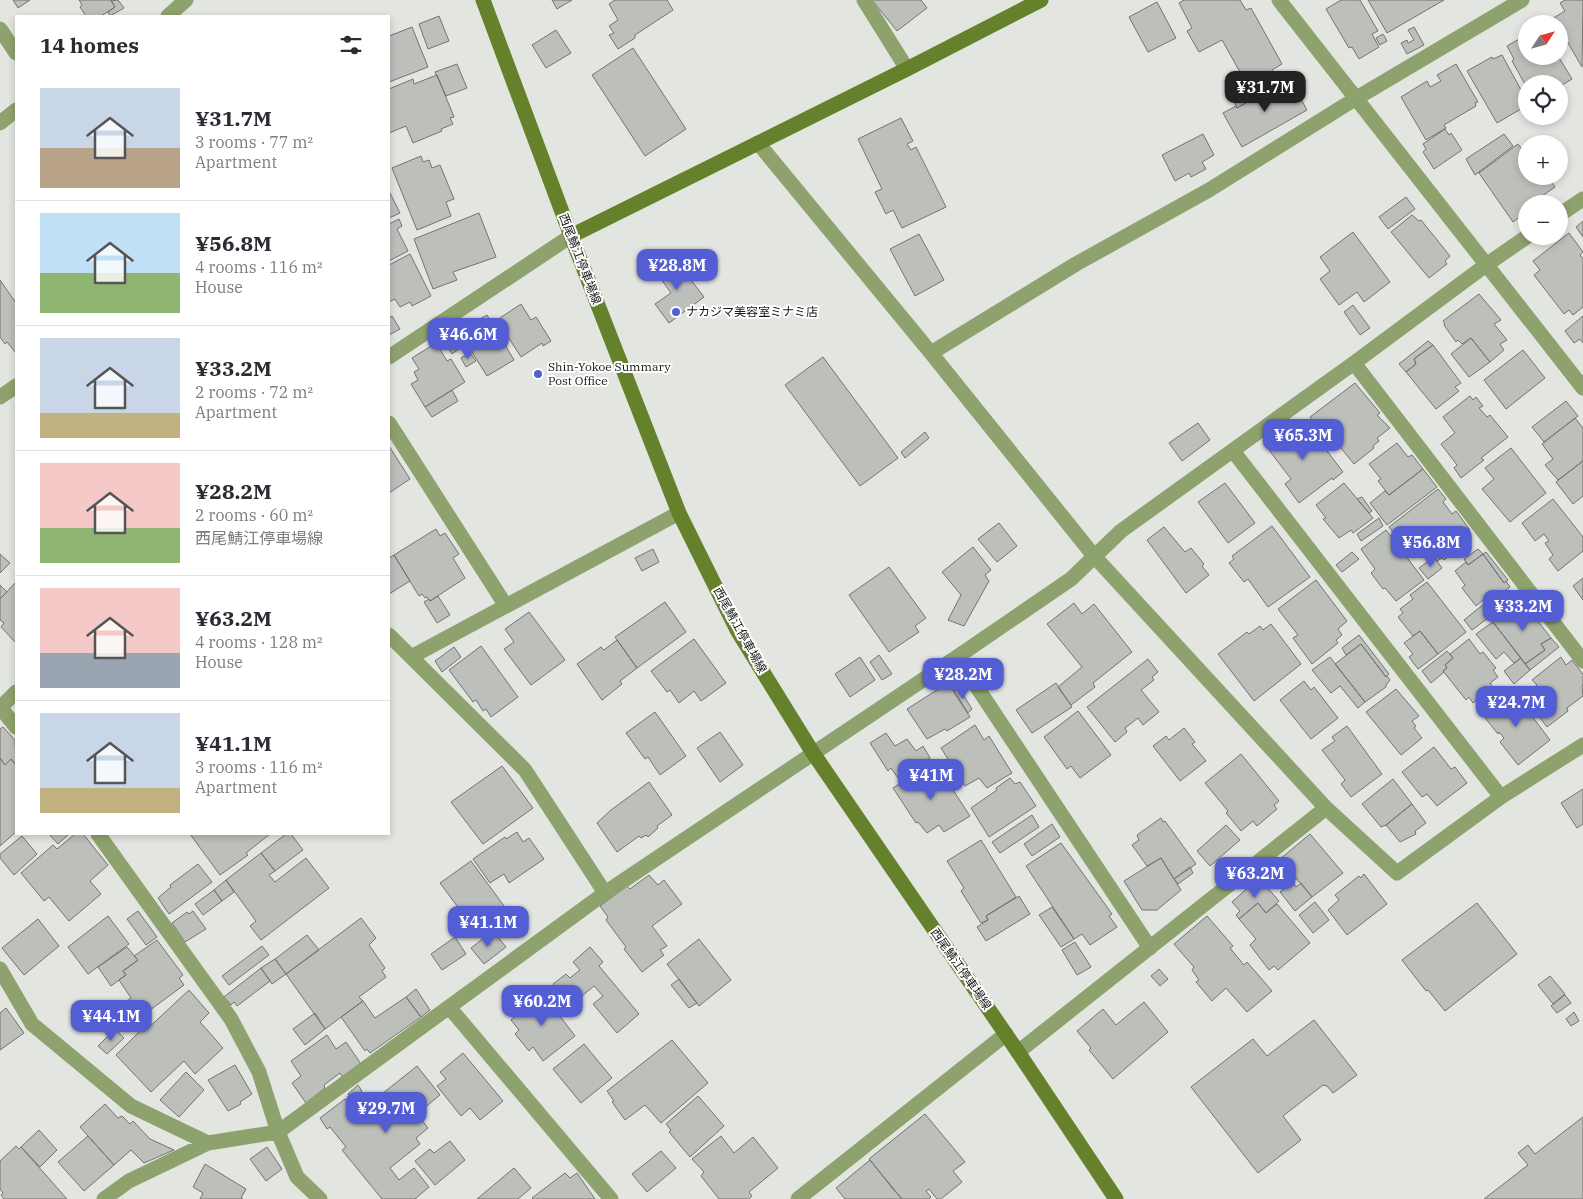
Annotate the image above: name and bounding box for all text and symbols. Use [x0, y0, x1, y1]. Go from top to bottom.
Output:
north arrow [1518, 15, 1568, 65]
map controls [1518, 15, 1568, 245]
text: 14 homes [40, 31, 139, 59]
icon: filters [337, 31, 365, 59]
pin: ¥31.7M [1224, 70, 1306, 113]
button: locate [1518, 75, 1568, 125]
text: ¥31.7M [1236, 77, 1294, 97]
text: ¥31.7M [195, 104, 272, 132]
icon: home [80, 108, 140, 168]
text: 3 rooms · 77 m² [195, 132, 313, 152]
button: + [1518, 135, 1568, 185]
text: Apartment [195, 152, 277, 172]
button: − [1518, 195, 1568, 245]
street label: 西尾鯖江停車場線 [556, 211, 605, 306]
text: ¥56.8M [195, 229, 272, 257]
icon: home [80, 233, 140, 293]
pin: ¥28.8M [636, 248, 718, 291]
text: ¥28.8M [648, 255, 706, 275]
text: 4 rooms · 116 m² [195, 257, 323, 277]
text: House [195, 277, 243, 297]
place label: ナカジマ美容室ミナミ店 [686, 304, 818, 319]
marker: ナカジマ美容室ミナミ店 [670, 306, 682, 318]
pin: ¥46.6M [427, 318, 509, 360]
text: ¥46.6M [439, 324, 497, 344]
text: ¥33.2M [195, 354, 272, 382]
icon: home [80, 358, 140, 418]
place label: Shin-Yokoe Summary Post Office [548, 359, 671, 388]
marker: Shin-Yokoe Summary Post Office [532, 368, 544, 380]
text: 2 rooms · 72 m² [195, 382, 313, 402]
text: Apartment [195, 402, 277, 422]
pin: ¥65.3M [1262, 418, 1344, 461]
text: ¥65.3M [1274, 425, 1332, 445]
text: ¥28.2M [195, 477, 272, 505]
icon: home [80, 483, 140, 543]
text: 2 rooms · 60 m² [195, 505, 313, 525]
pin: ¥56.8M [1390, 526, 1472, 568]
text: 西尾鯖江停車場線 [195, 528, 323, 548]
text: ¥56.8M [1402, 532, 1460, 552]
street label: 西尾鯖江停車場線 [711, 584, 770, 675]
pin: ¥33.2M [1482, 590, 1564, 632]
text: ¥33.2M [1494, 596, 1552, 616]
text: ¥63.2M [195, 604, 272, 632]
icon: home [80, 608, 140, 668]
text: 4 rooms · 128 m² [195, 632, 323, 652]
text: House [195, 652, 243, 672]
pin: ¥28.2M [922, 658, 1004, 700]
text: ¥28.2M [934, 664, 992, 684]
pin: ¥24.7M [1475, 686, 1557, 728]
text: ¥24.7M [1487, 692, 1545, 712]
text: ¥41.1M [195, 729, 272, 757]
icon: home [80, 733, 140, 793]
text: 3 rooms · 116 m² [195, 757, 323, 777]
pin: ¥41M [901, 758, 961, 801]
text: ¥41M [909, 765, 953, 785]
text: Apartment [195, 777, 277, 797]
pin: ¥63.2M [1214, 856, 1296, 899]
text: ¥63.2M [1226, 863, 1284, 883]
pin: ¥41.1M [447, 906, 529, 948]
text: ¥41.1M [459, 912, 517, 932]
street label: 西尾鯖江停車場線 [928, 925, 995, 1012]
pin: ¥60.2M [501, 984, 583, 1027]
text: ¥60.2M [513, 991, 571, 1011]
pin: ¥44.1M [70, 1000, 152, 1042]
text: ¥44.1M [82, 1006, 140, 1026]
pin: ¥29.7M [345, 1092, 427, 1134]
text: ¥29.7M [357, 1098, 415, 1118]

